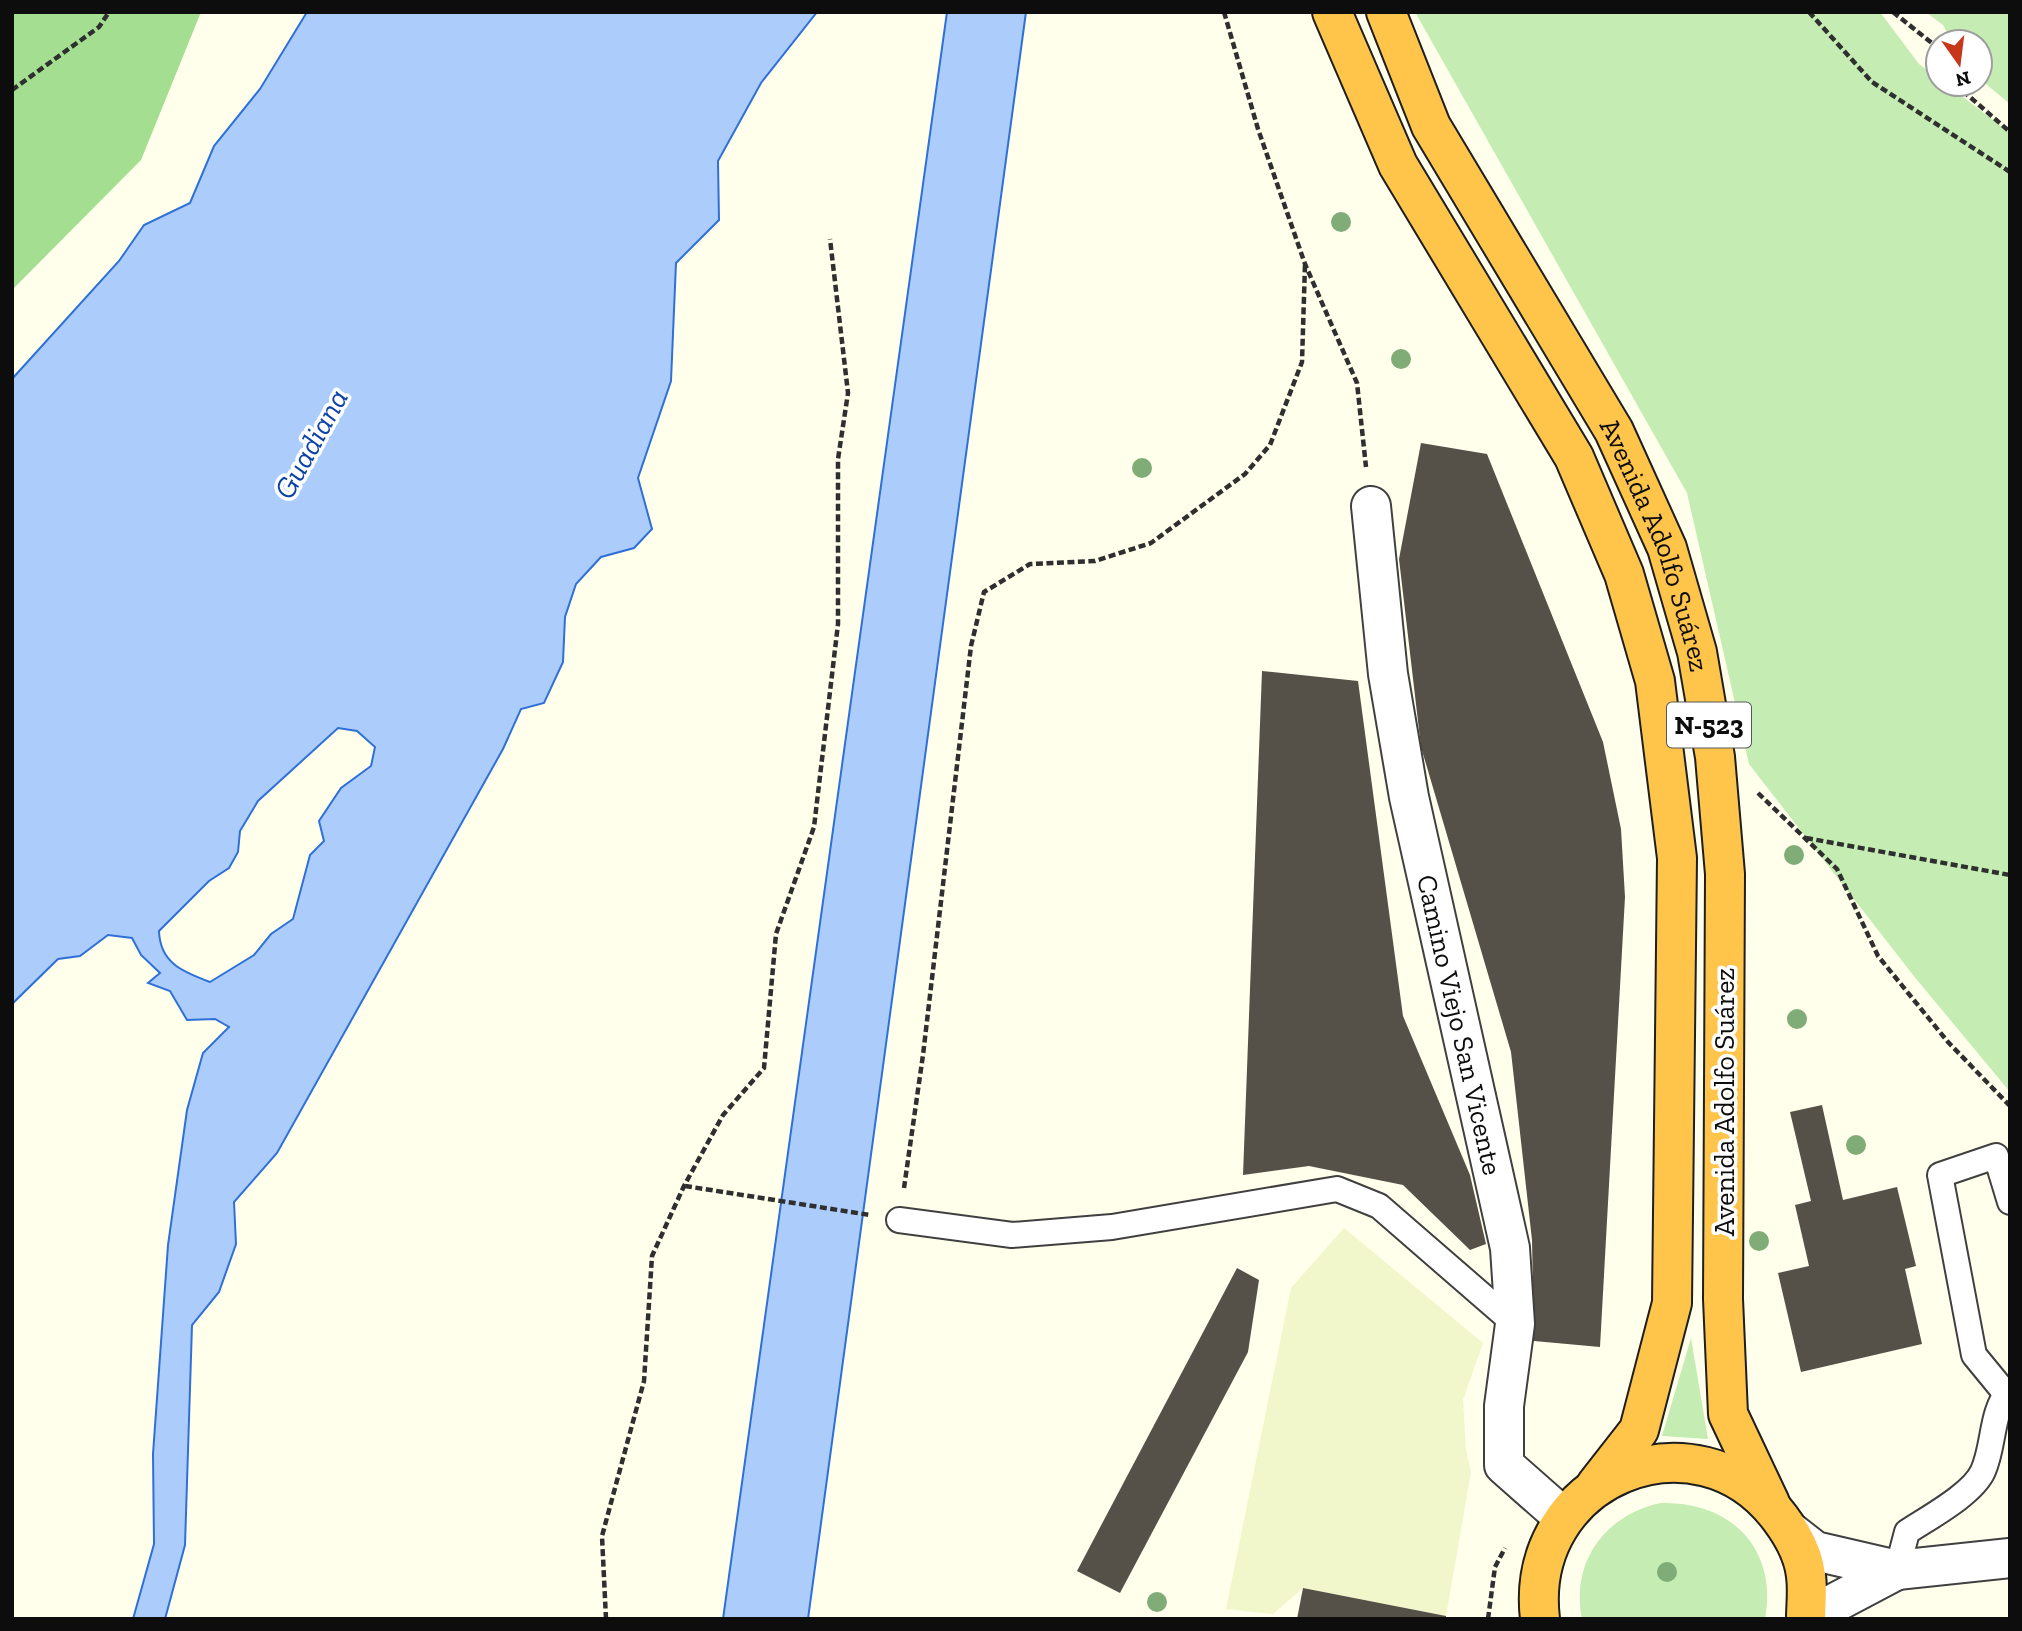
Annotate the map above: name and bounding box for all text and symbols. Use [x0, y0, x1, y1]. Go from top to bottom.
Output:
north arrow [1924, 28, 1994, 98]
text: N [1953, 66, 1973, 92]
water label: Guadiana [266, 383, 356, 505]
street label: Avenida Adolfo Suárez [1593, 412, 1717, 674]
road number: N-523 [1667, 702, 1751, 748]
street label: Camino Viejo San Vicente [1410, 871, 1510, 1178]
street label: Avenida Adolfo Suárez [1708, 968, 1741, 1236]

